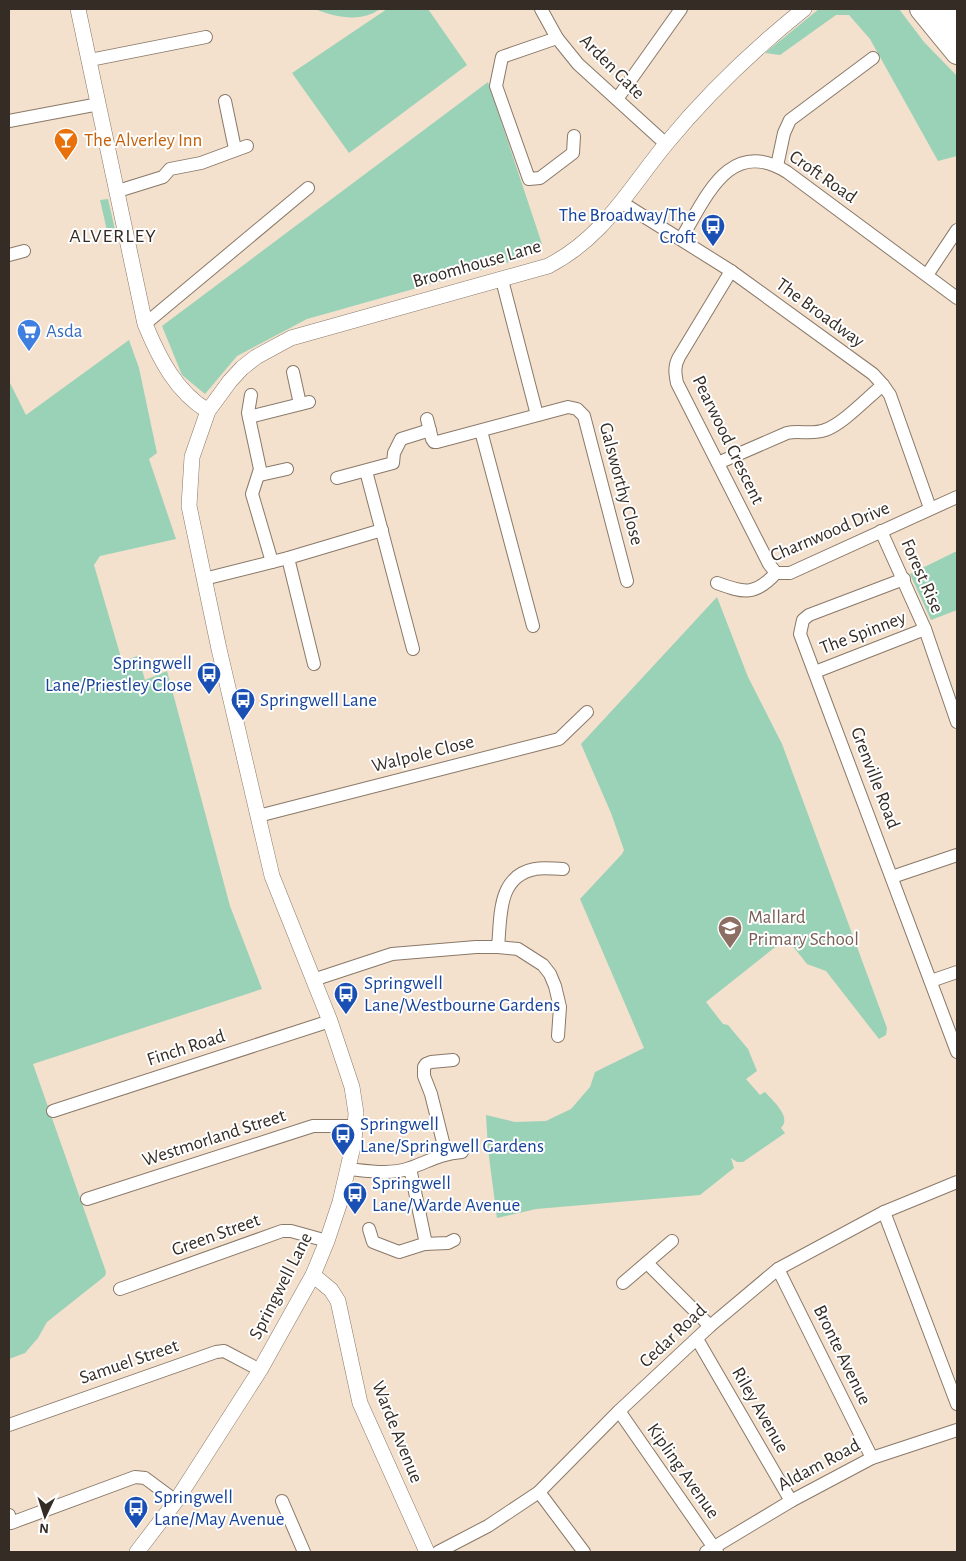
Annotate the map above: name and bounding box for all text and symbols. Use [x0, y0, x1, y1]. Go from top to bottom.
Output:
street label: Arden Gate [576, 31, 648, 103]
bar icon: The Alverley Inn [53, 127, 79, 161]
place label: The Alverley Inn [84, 131, 202, 150]
street label: Croft Road [786, 147, 860, 207]
place label: The Broadway/The Croft [559, 206, 696, 247]
bus stop icon: The Broadway/The Croft [700, 213, 726, 247]
district label: ALVERLEY [69, 226, 157, 246]
street label: Broomhouse Lane [411, 237, 543, 291]
street label: The Broadway [772, 275, 868, 351]
supermarket icon: Asda [16, 318, 42, 352]
place label: Asda [46, 322, 83, 341]
street label: Pearwood Crescent [689, 373, 767, 507]
street label: Galsworthy Close [596, 421, 646, 547]
street label: Charnwood Drive [768, 498, 892, 566]
street label: Forest Rise [897, 536, 947, 616]
street label: The Spinney [817, 608, 909, 658]
place label: Springwell Lane/Priestley Close [45, 654, 192, 695]
bus stop icon: Springwell Lane/Priestley Close [196, 661, 222, 695]
bus stop icon: Springwell Lane [230, 687, 256, 721]
place label: Springwell Lane [260, 691, 377, 710]
street label: Grenville Road [847, 725, 903, 832]
street label: Walpole Close [370, 732, 476, 776]
place label: Mallard Primary School [748, 908, 859, 949]
school or university icon: Mallard Primary School [717, 915, 743, 949]
place label: Springwell Lane/Westbourne Gardens [364, 974, 560, 1015]
bus stop icon: Springwell Lane/Westbourne Gardens [333, 981, 359, 1015]
street label: Finch Road [145, 1026, 227, 1070]
street label: Westmorland Street [140, 1106, 288, 1170]
place label: Springwell Lane/Springwell Gardens [360, 1115, 544, 1156]
bus stop icon: Springwell Lane/Springwell Gardens [330, 1122, 356, 1156]
place label: Springwell Lane/Warde Avenue [372, 1174, 520, 1215]
bus stop icon: Springwell Lane/Warde Avenue [342, 1181, 368, 1215]
street label: Green Street [169, 1210, 263, 1260]
street label: Springwell Lane [246, 1230, 316, 1342]
street label: Cedar Road [636, 1300, 710, 1372]
street label: Bronte Avenue [810, 1302, 874, 1408]
street label: Samuel Street [77, 1336, 181, 1388]
street label: Riley Avenue [728, 1364, 792, 1456]
street label: Warde Avenue [368, 1378, 426, 1486]
street label: Kipling Avenue [643, 1420, 723, 1522]
street label: Aldam Road [775, 1435, 863, 1495]
place label: Springwell Lane/May Avenue [154, 1488, 284, 1529]
north arrow [20, 1491, 70, 1541]
bus stop icon: Springwell Lane/May Avenue [123, 1495, 149, 1529]
text: N [39, 1521, 50, 1535]

